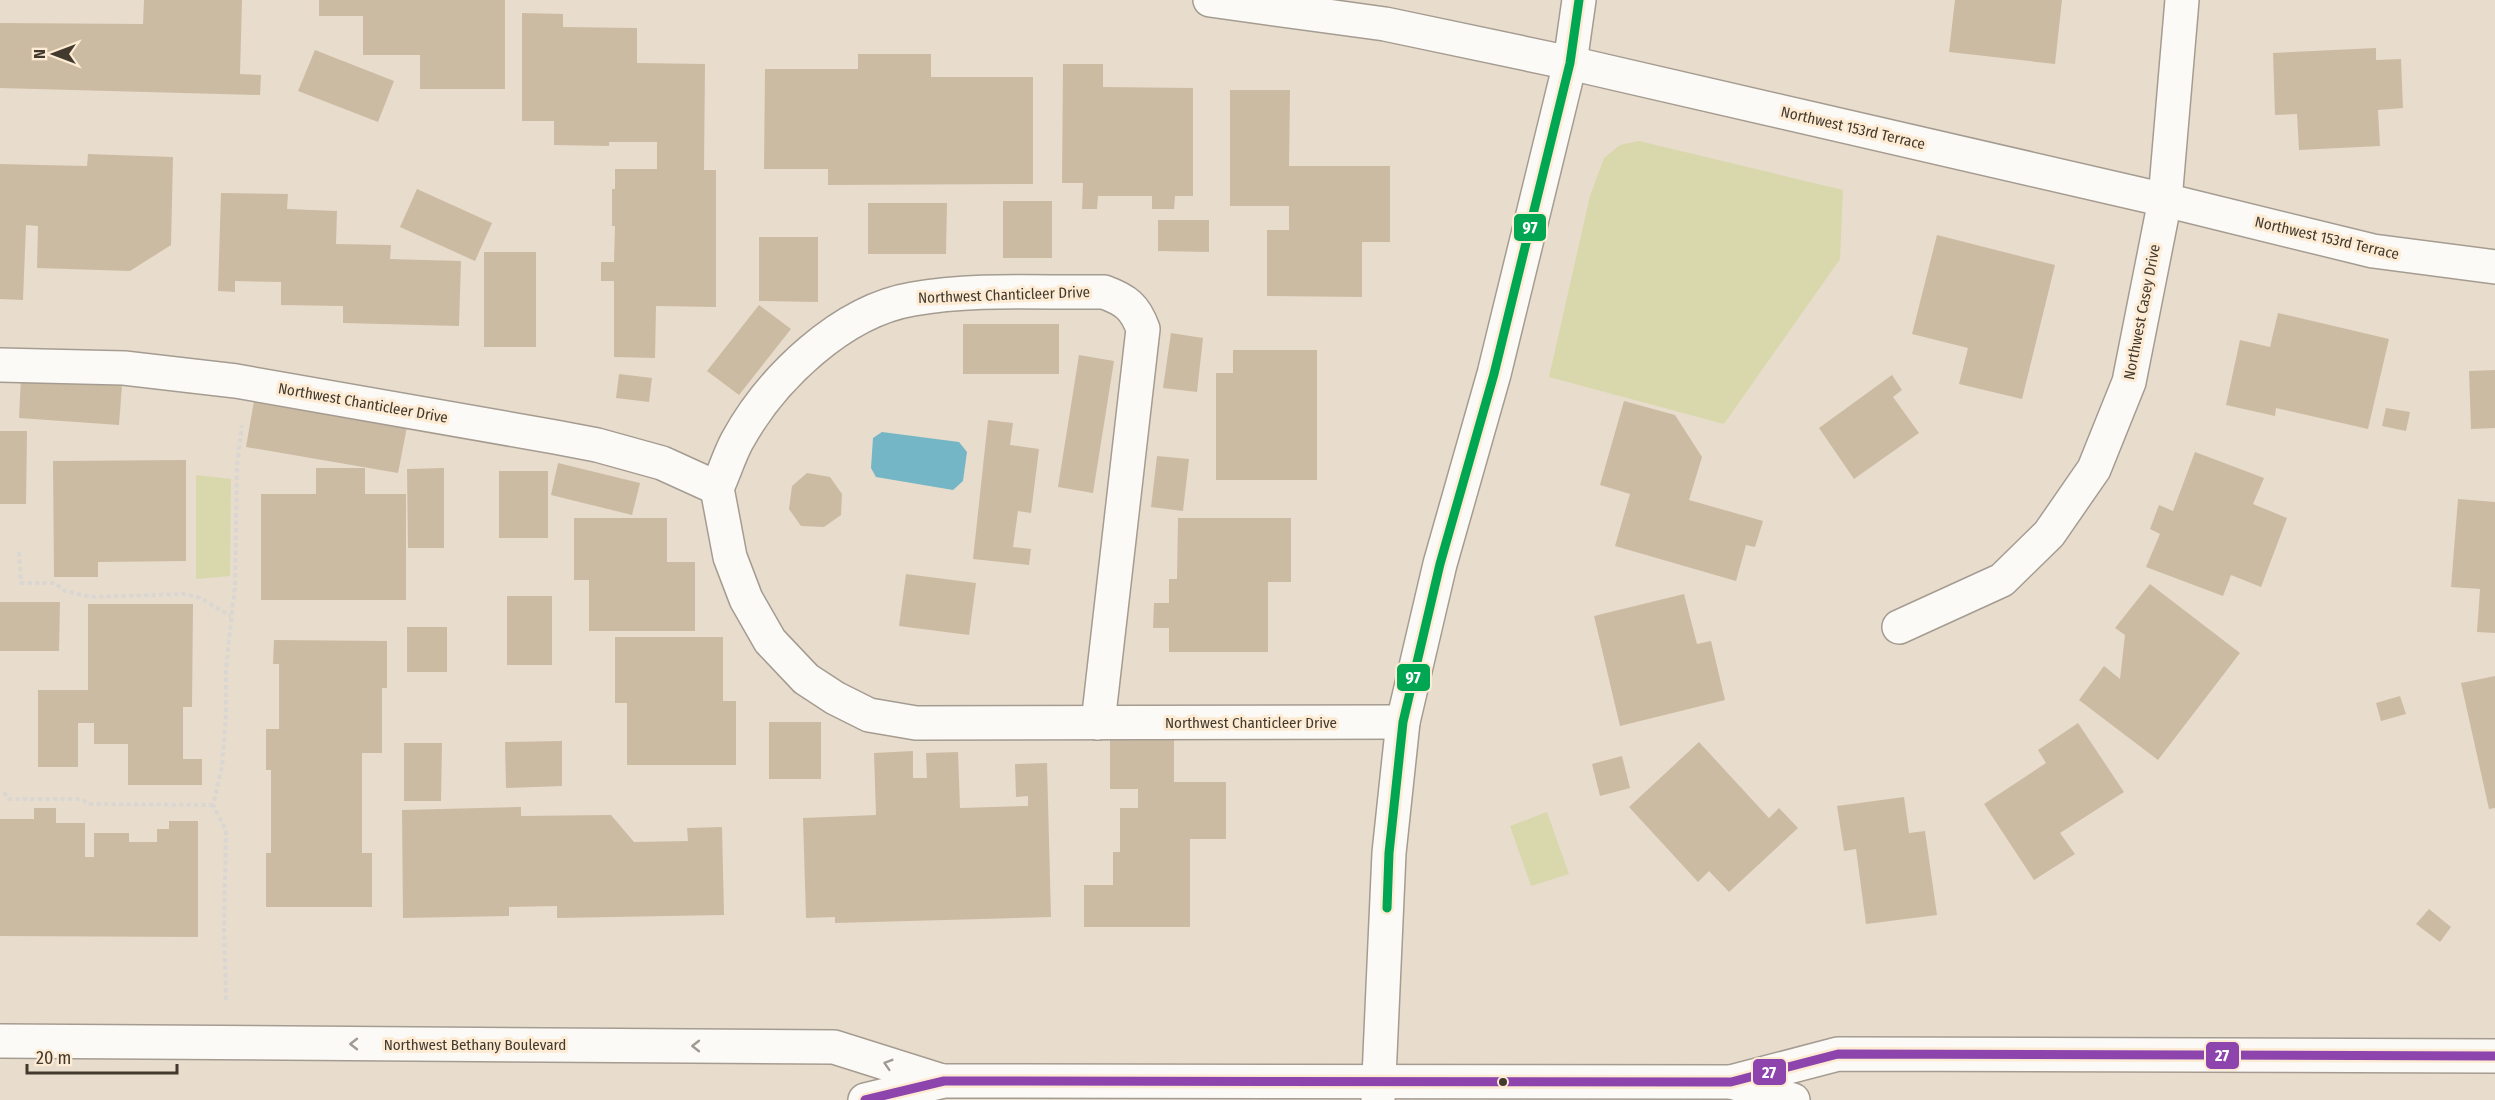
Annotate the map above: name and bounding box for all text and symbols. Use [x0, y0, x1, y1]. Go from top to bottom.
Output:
north arrow [24, 24, 84, 84]
text: N [30, 49, 49, 59]
street label: Northwest 153rd Terrace [1779, 103, 1927, 153]
line badge: 97 [1513, 213, 1547, 242]
street label: Northwest 153rd Terrace [2253, 213, 2401, 263]
text: 97 [1523, 218, 1538, 237]
street label: Northwest Casey Drive [2120, 243, 2164, 381]
street label: Northwest Chanticleer Drive [918, 283, 1090, 307]
street label: Northwest Chanticleer Drive [277, 379, 449, 427]
line badge: 97 [1396, 663, 1431, 692]
text: 97 [1406, 668, 1421, 687]
street label: Northwest Chanticleer Drive [1165, 714, 1337, 732]
street label: Northwest Bethany Boulevard [384, 1036, 566, 1054]
scale bar [27, 1037, 177, 1075]
one-way arrow [349, 1038, 358, 1050]
one-way arrow [691, 1040, 700, 1052]
line badge: 27 [2205, 1041, 2240, 1070]
text: 27 [2214, 1046, 2229, 1065]
text: 20 m [36, 1047, 71, 1069]
line badge: 27 [1752, 1058, 1787, 1086]
one-way arrow [883, 1059, 894, 1071]
text: 27 [1761, 1063, 1776, 1082]
unlabelled marker [1497, 1076, 1509, 1088]

